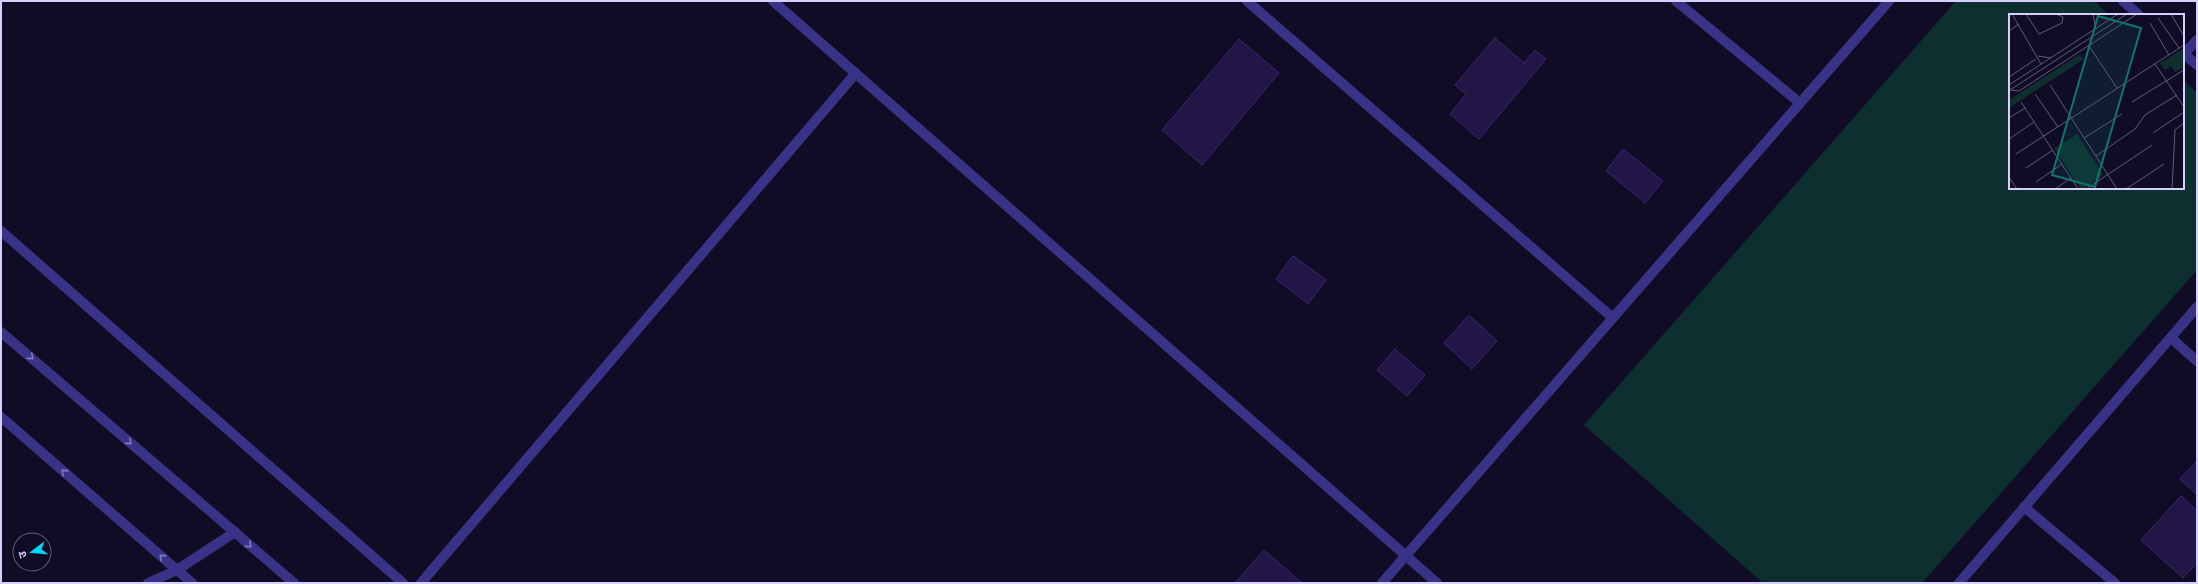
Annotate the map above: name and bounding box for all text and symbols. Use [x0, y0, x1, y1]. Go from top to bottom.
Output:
inset map [2009, 14, 2184, 189]
one-way arrow [26, 352, 33, 359]
one-way arrow [124, 437, 132, 444]
one-way arrow [61, 470, 69, 477]
north arrow [12, 532, 52, 572]
one-way arrow [244, 540, 252, 547]
text: उ [16, 549, 30, 560]
one-way arrow [160, 555, 167, 562]

